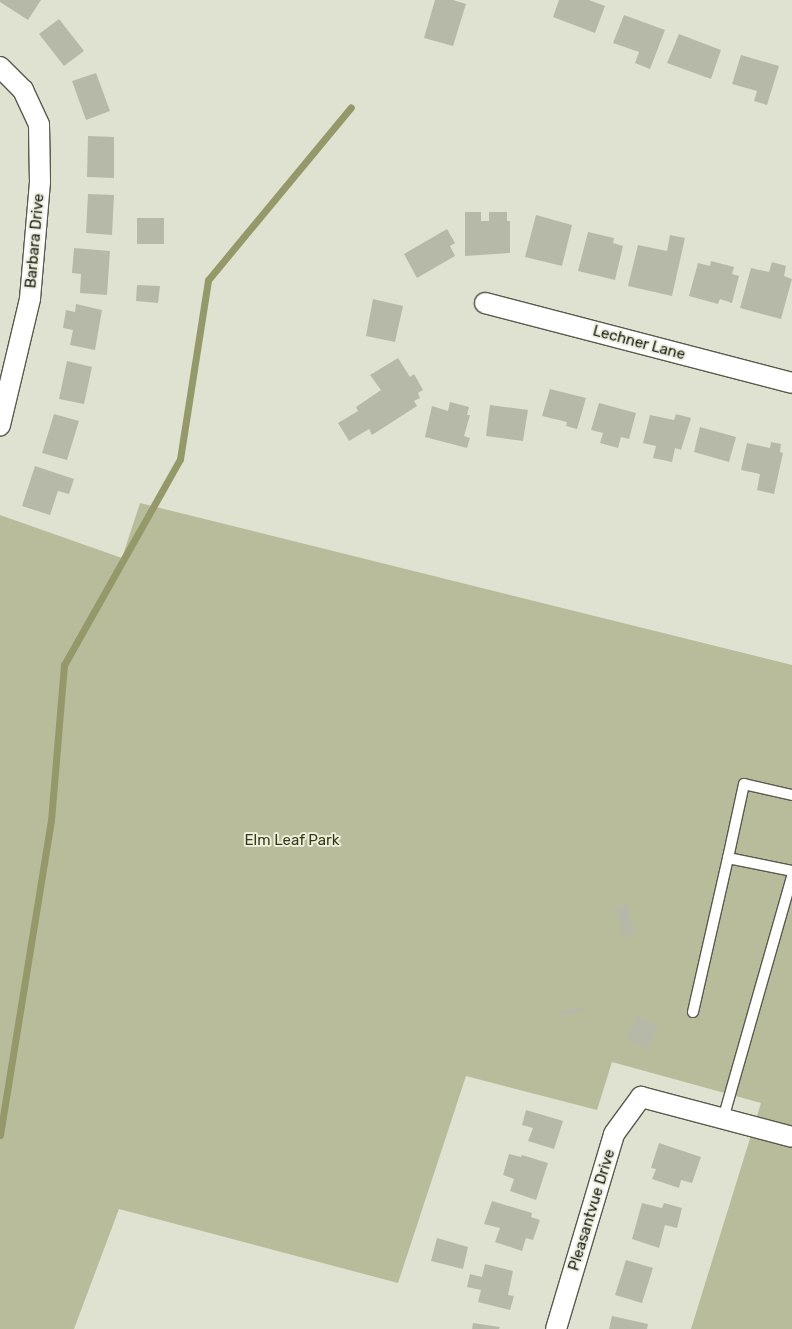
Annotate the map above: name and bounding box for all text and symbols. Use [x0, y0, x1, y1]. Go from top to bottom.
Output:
street label: Barbara Drive [22, 193, 48, 289]
street label: Lechner Lane [591, 322, 687, 364]
park label: Elm Leaf Park [244, 832, 340, 850]
street label: Pleasantvue Drive [565, 1147, 619, 1273]

